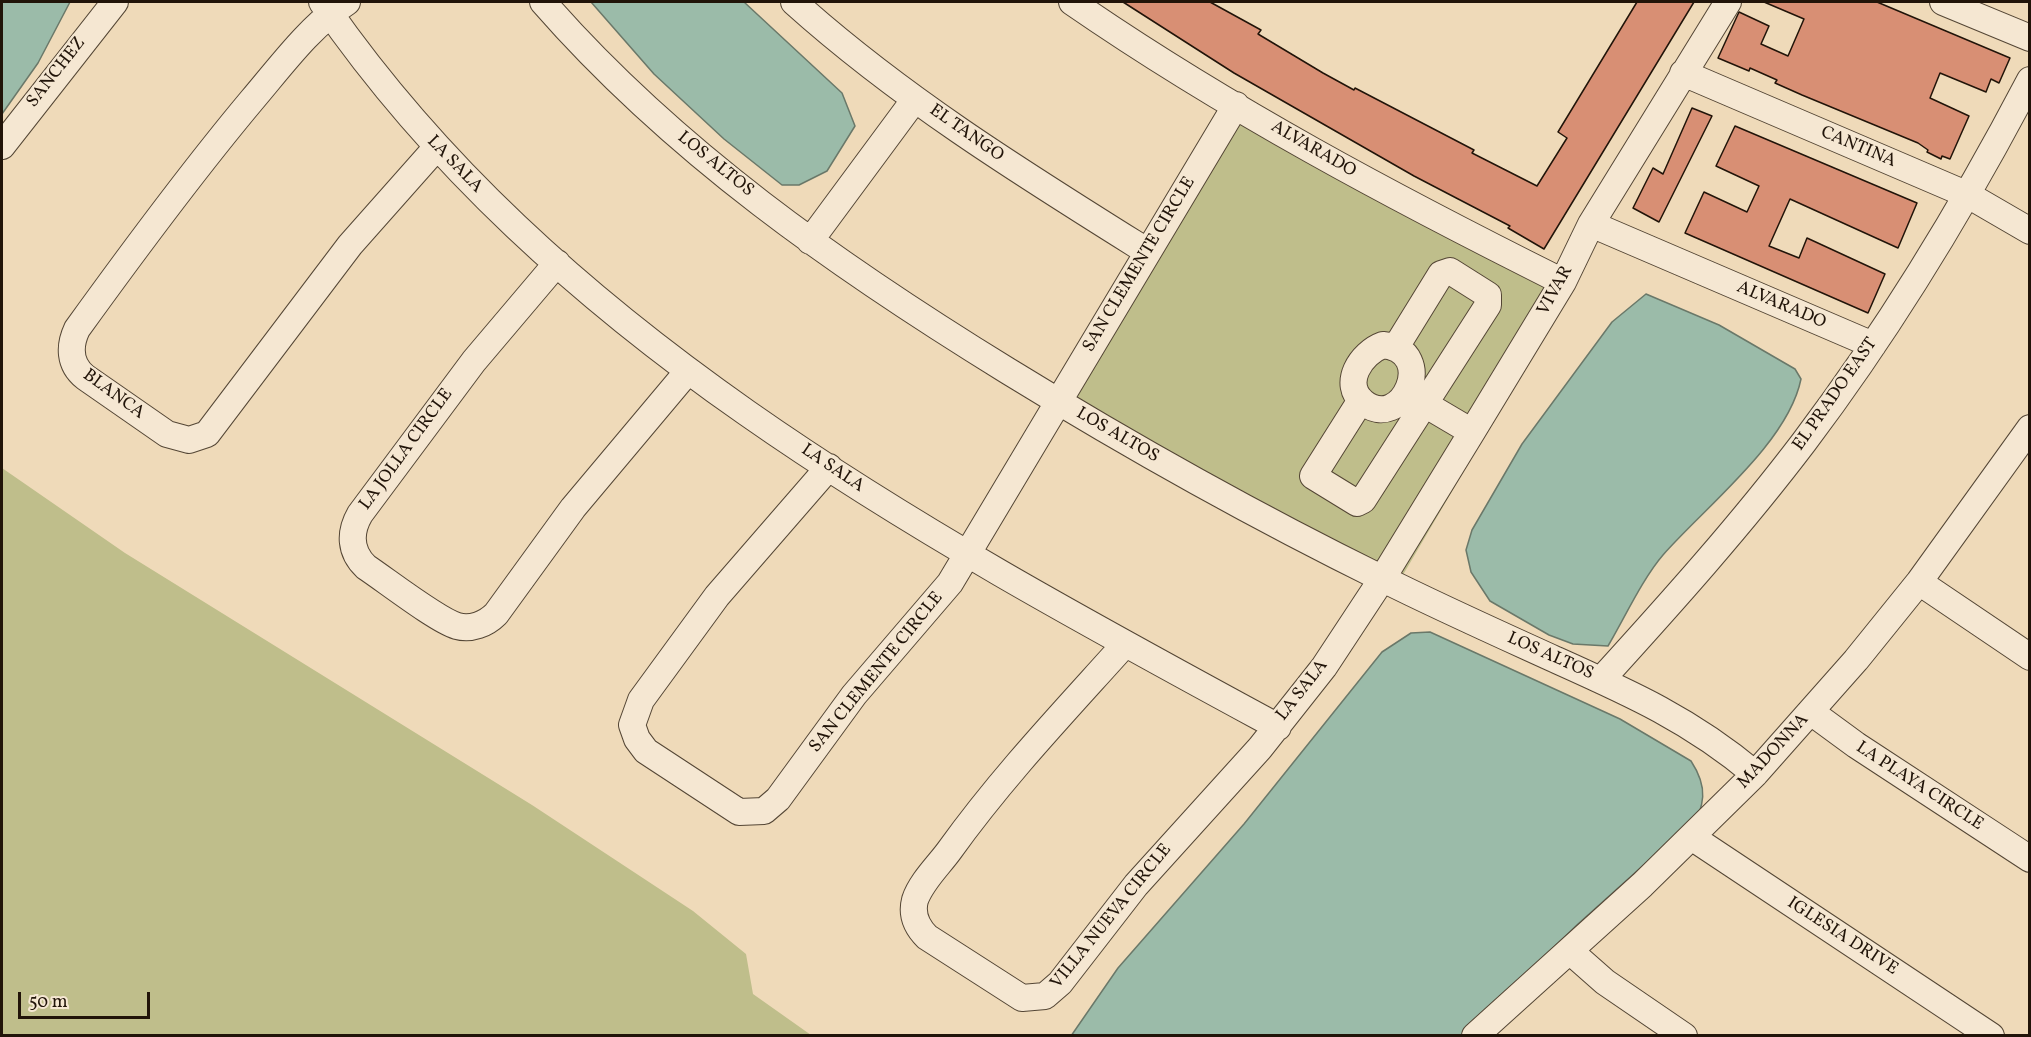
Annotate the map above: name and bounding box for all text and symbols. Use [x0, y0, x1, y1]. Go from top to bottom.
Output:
street label: SANCHEZ [23, 33, 91, 113]
street label: EL TANGO [925, 100, 1007, 168]
street label: ALVARADO [1266, 117, 1360, 183]
street label: CANTINA [1817, 123, 1899, 173]
street label: LOS ALTOS [672, 128, 758, 202]
street label: LA SALA [421, 132, 487, 198]
street label: SAN CLEMENTE CIRCLE [1079, 173, 1201, 357]
street label: VIVAR [1534, 262, 1578, 320]
street label: ALVARADO [1733, 277, 1829, 335]
street label: EL PRADO EAST [1789, 334, 1883, 456]
street label: BLANCA [78, 365, 148, 425]
street label: LA JOLLA CIRCLE [356, 385, 458, 515]
street label: LOS ALTOS [1072, 404, 1162, 468]
street label: LA SALA [796, 440, 868, 498]
street label: SAN CLEMENTE CIRCLE [805, 588, 949, 758]
street label: LOS ALTOS [1503, 628, 1597, 686]
street label: LA SALA [1272, 656, 1334, 726]
street label: MADONNA [1734, 710, 1814, 794]
street label: LA PLAYA CIRCLE [1851, 738, 1987, 836]
street label: VILLA NUEVA CIRCLE [1047, 840, 1177, 994]
street label: IGLESIA DRIVE [1782, 893, 1902, 981]
scale bar [21, 980, 153, 1018]
text: 50 m [29, 990, 68, 1015]

